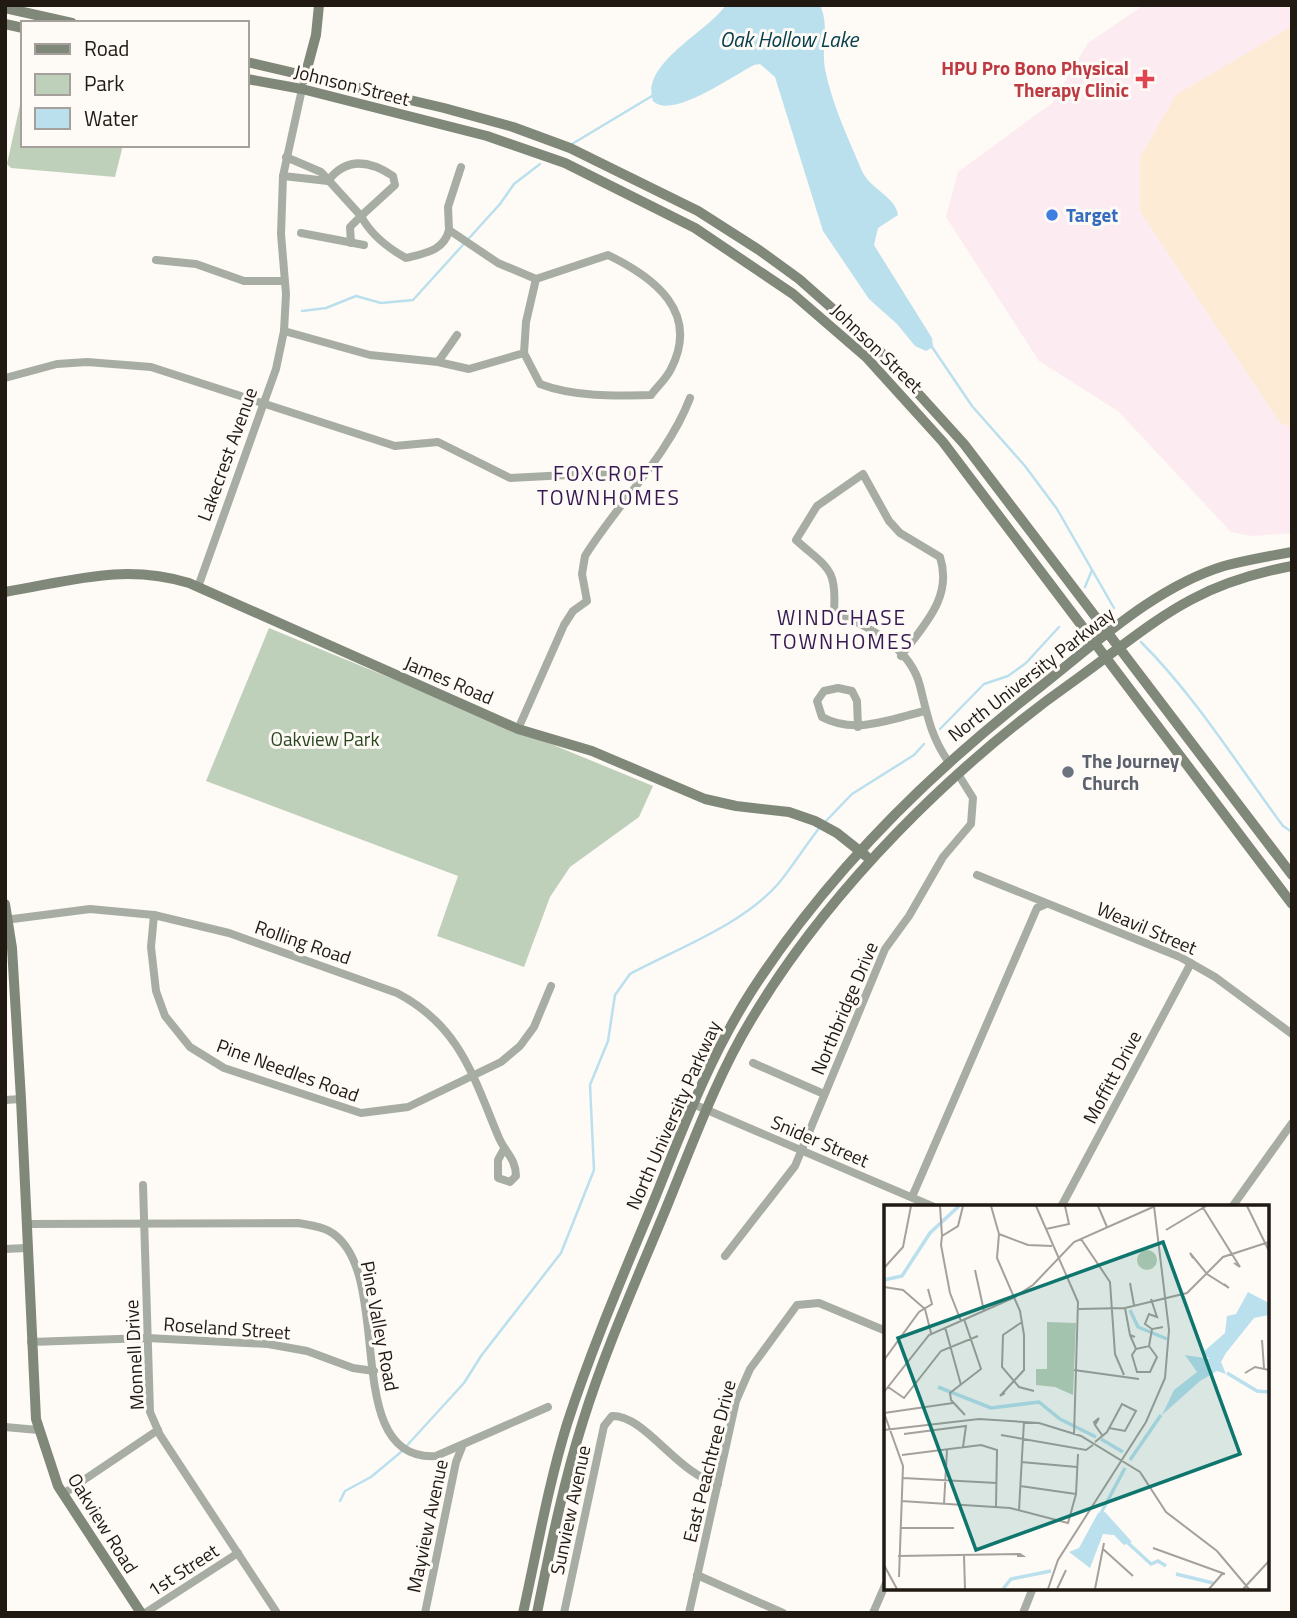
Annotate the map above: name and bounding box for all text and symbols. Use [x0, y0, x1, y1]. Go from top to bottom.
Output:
legend [21, 21, 248, 147]
water label: Oak Hollow Lake [720, 23, 859, 55]
text: Road [84, 32, 129, 64]
place label: HPU Pro Bono Physical Therapy Clinic [941, 53, 1129, 104]
street label: Johnson Street [291, 56, 413, 113]
text: Park [84, 67, 124, 99]
marker: HPU Pro Bono Physical Therapy Clinic [1135, 69, 1155, 89]
text: Water [84, 102, 138, 134]
place label: Target [1066, 200, 1118, 229]
marker: Target [1044, 207, 1060, 223]
street label: Johnson Street [825, 296, 930, 399]
street label: Lakecrest Avenue [189, 383, 264, 525]
district label: FOXCROFT TOWNHOMES [537, 457, 681, 513]
street label: North University Parkway [941, 599, 1120, 748]
district label: WINDCHASE TOWNHOMES [770, 601, 914, 657]
street label: James Road [400, 648, 498, 711]
park label: Oakview Park [271, 724, 379, 753]
place label: The Journey Church [1082, 746, 1180, 797]
marker: The Journey Church [1060, 764, 1076, 780]
street label: Weavil Street [1093, 893, 1202, 962]
street label: Rolling Road [251, 912, 355, 971]
street label: Northbridge Drive [802, 937, 885, 1079]
street label: North University Parkway [618, 1015, 727, 1214]
street label: Moffitt Drive [1075, 1025, 1148, 1128]
street label: Pine Needles Road [213, 1030, 363, 1109]
street label: Snider Street [767, 1107, 874, 1174]
inset map [884, 1205, 1269, 1590]
street label: Pine Valley Road [354, 1258, 407, 1394]
street label: Monnell Drive [116, 1299, 151, 1411]
street label: Roseland Street [163, 1309, 292, 1346]
street label: East Peachtree Drive [674, 1377, 743, 1545]
street label: Sunview Avenue [542, 1443, 597, 1577]
street label: Mayview Avenue [398, 1457, 455, 1595]
street label: Oakview Road [61, 1467, 146, 1579]
street label: 1st Street [142, 1536, 224, 1603]

